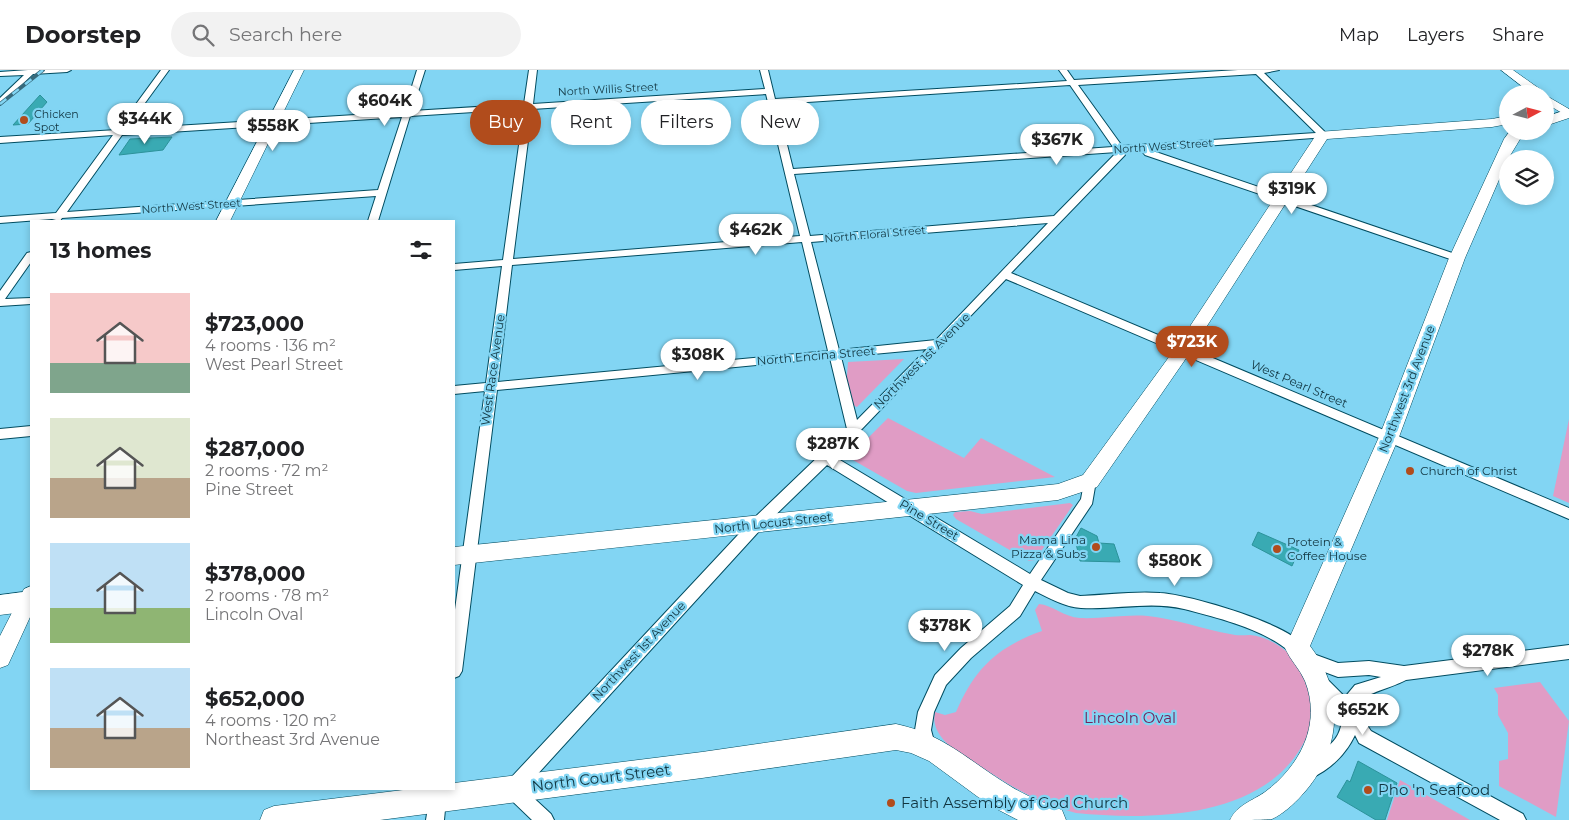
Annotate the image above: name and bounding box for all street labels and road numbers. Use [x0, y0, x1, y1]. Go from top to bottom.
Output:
street label: North Willis Street [557, 79, 659, 99]
street label: North West Street [1113, 136, 1214, 156]
street label: North West Street [141, 196, 242, 216]
street label: North Floral Street [824, 223, 927, 245]
street label: Northwest 1st Avenue [870, 309, 973, 412]
street label: West Race Avenue [477, 314, 508, 426]
street label: Northwest 3rd Avenue [1375, 323, 1438, 454]
street label: North Encina Street [756, 343, 876, 368]
street label: West Pearl Street [1248, 356, 1350, 411]
street label: Pine Street [897, 496, 962, 543]
street label: North Locust Street [714, 509, 832, 536]
street label: Northwest 1st Avenue [589, 598, 688, 703]
street label: North Court Street [531, 760, 671, 795]

